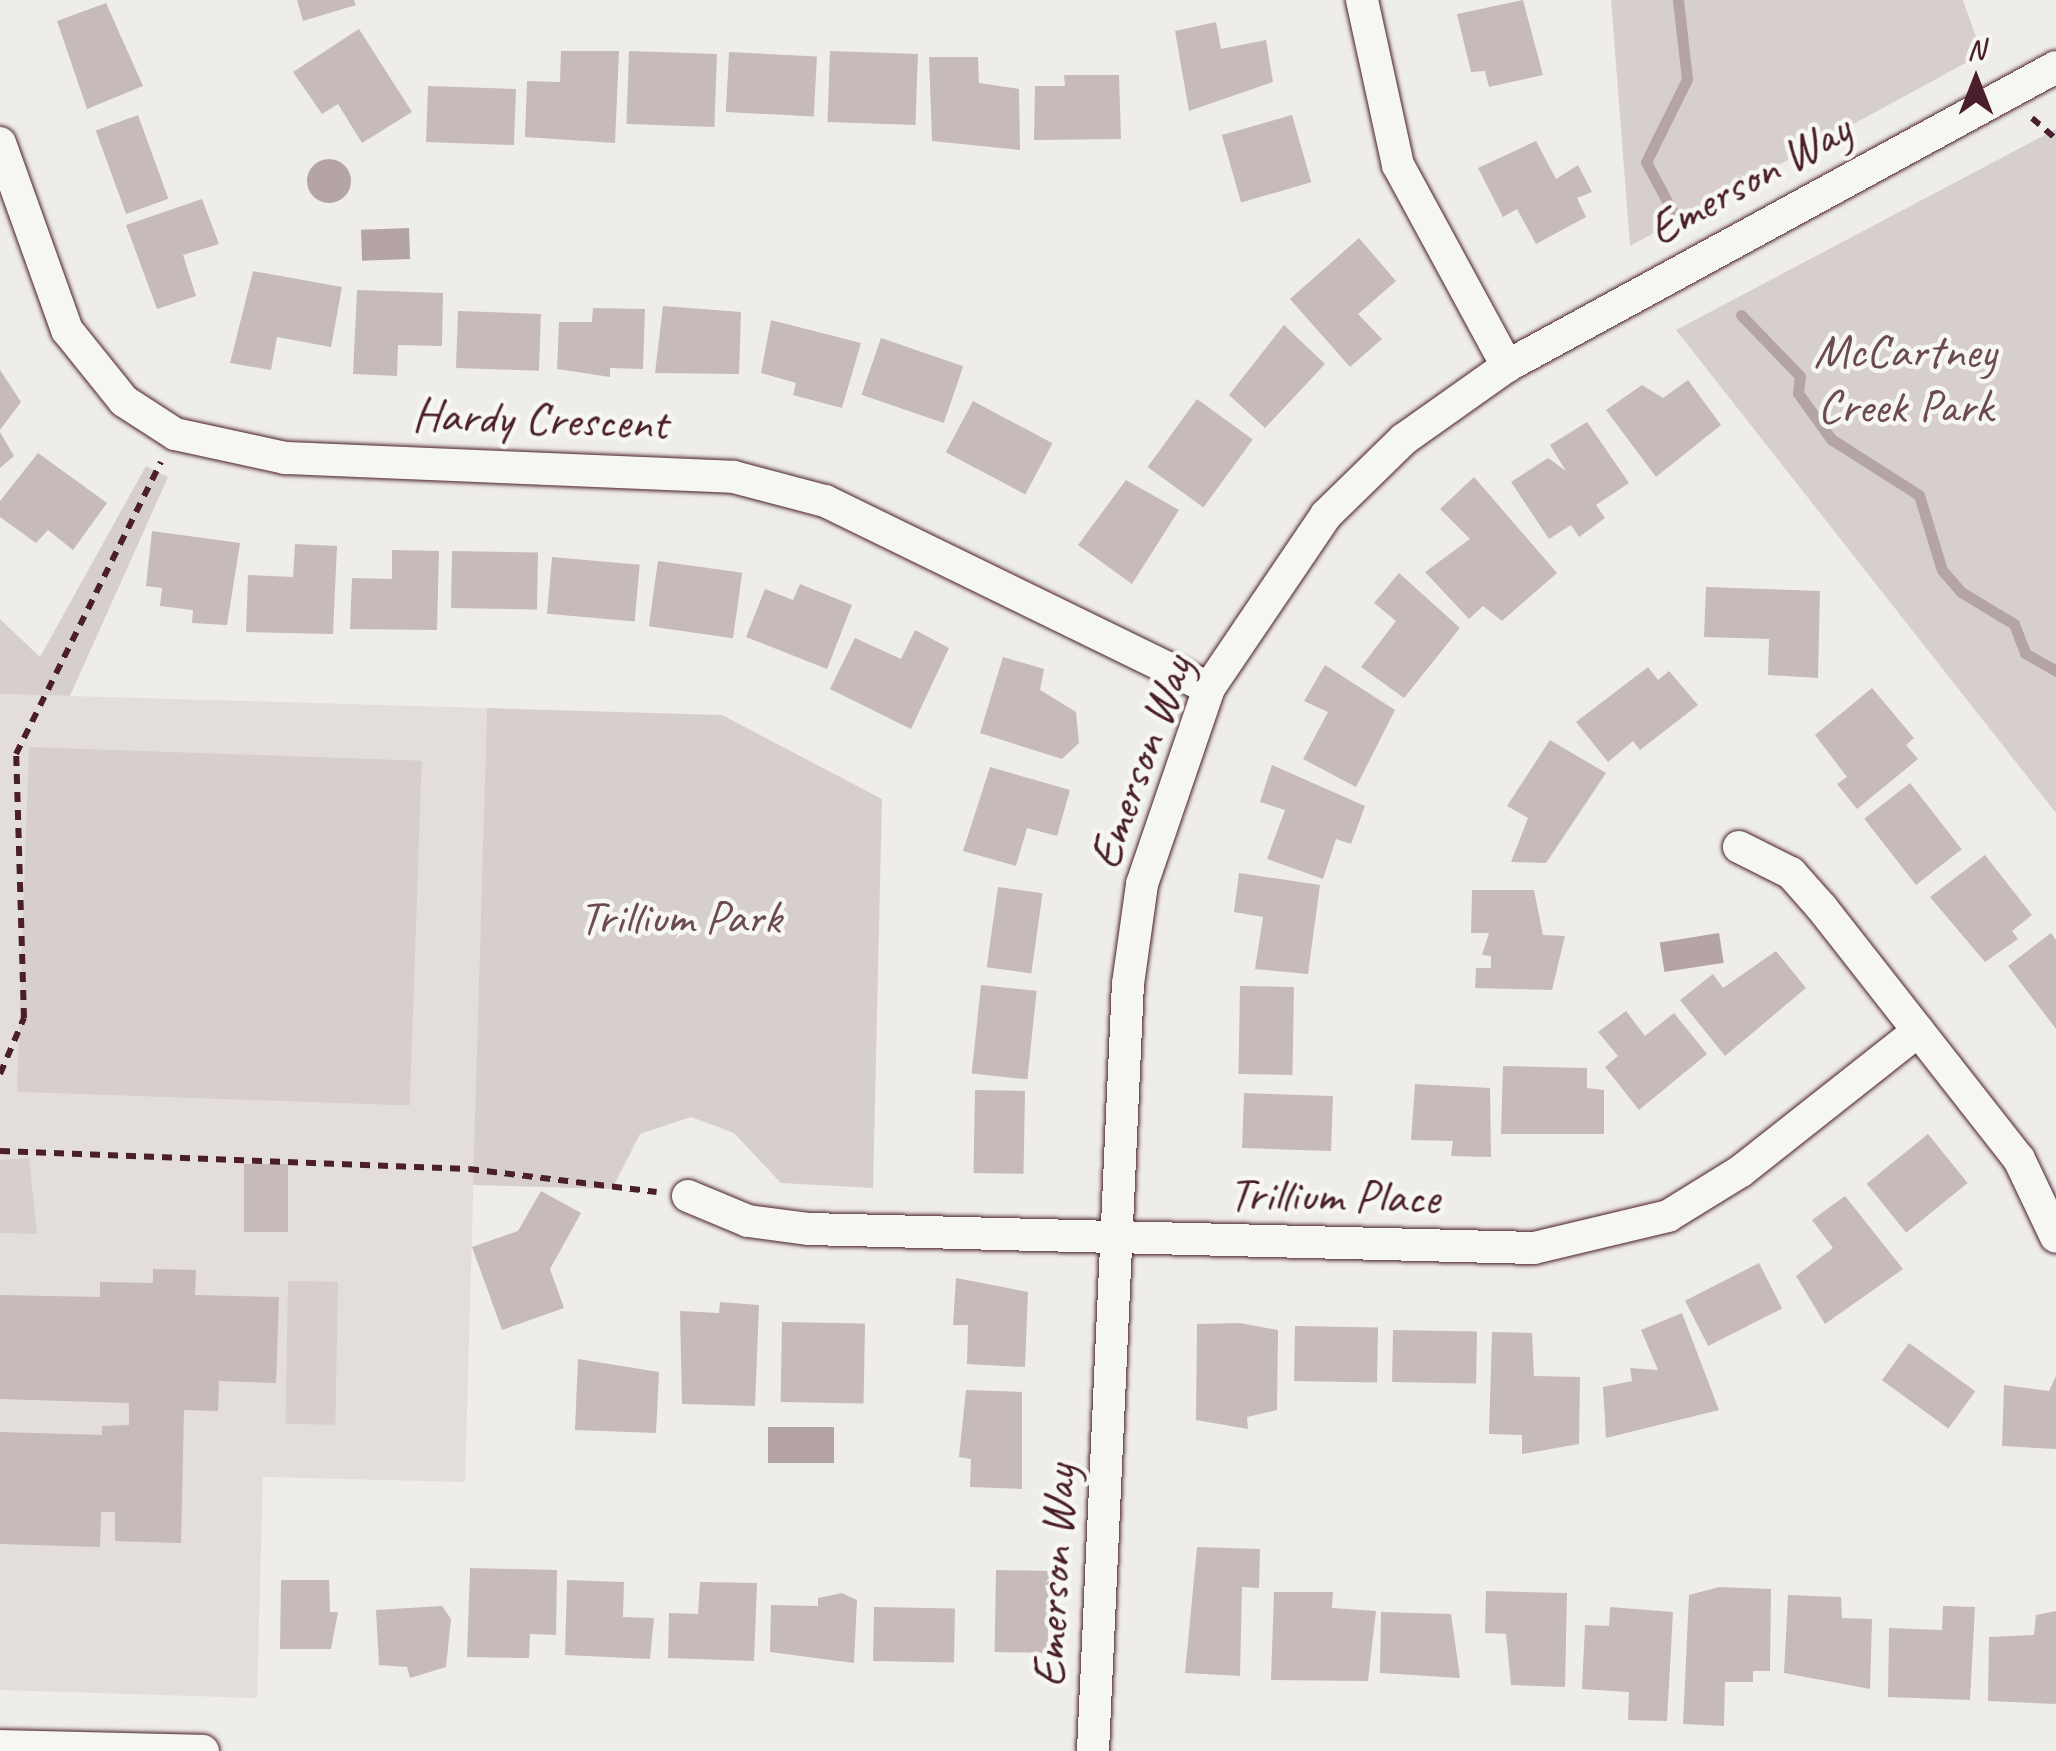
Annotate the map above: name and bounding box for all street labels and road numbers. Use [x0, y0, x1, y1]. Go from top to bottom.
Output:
street label: Emerson Way [1638, 100, 1860, 258]
street label: Hardy Crescent [412, 386, 668, 452]
street label: Emerson Way [1075, 648, 1205, 876]
street label: Trillium Place [1228, 1165, 1440, 1227]
street label: Emerson Way [1019, 1463, 1089, 1689]

